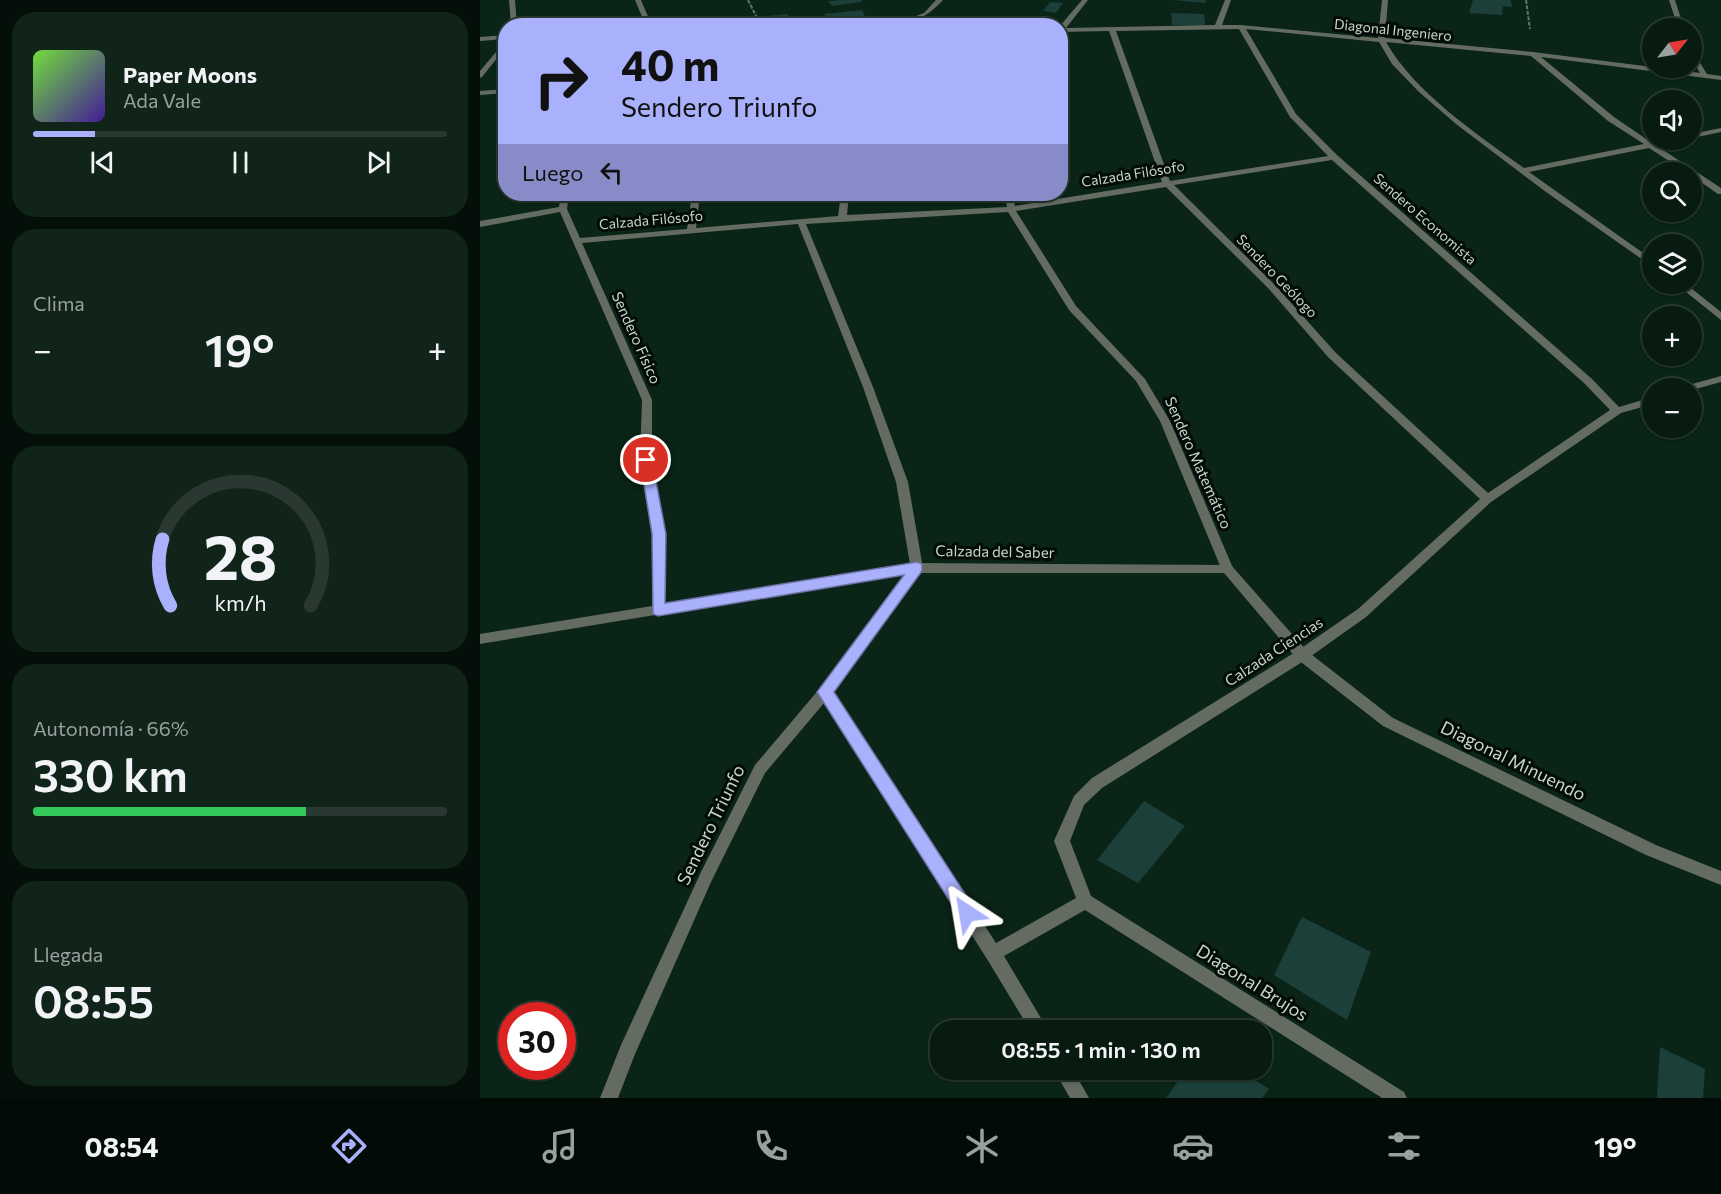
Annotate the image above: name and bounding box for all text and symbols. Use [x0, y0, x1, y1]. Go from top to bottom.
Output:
street label: Diagonal Ingeniero [1333, 15, 1453, 44]
north arrow [1642, 18, 1702, 78]
map controls [1642, 18, 1702, 438]
text: 40 m [621, 38, 719, 90]
icon: right [522, 42, 600, 120]
text: Paper Moons [123, 61, 257, 88]
text: Ada Vale [123, 88, 201, 112]
text: Sendero Triunfo [621, 90, 817, 123]
button: sound [1642, 90, 1702, 150]
icon: previous [86, 146, 119, 179]
icon: pause [224, 146, 257, 179]
icon: next [362, 146, 395, 179]
icon: left [595, 156, 628, 189]
street label: Calzada Filósofo [1080, 157, 1186, 190]
text: Luego [522, 159, 583, 186]
button: search [1642, 162, 1702, 222]
street label: Sendero Economista [1370, 169, 1480, 268]
street label: Calzada Filósofo [598, 206, 704, 233]
street label: Sendero Geólogo [1233, 230, 1321, 321]
button: layers [1642, 234, 1702, 294]
street label: Sendero Físico [609, 289, 665, 386]
text: Clima [33, 291, 85, 315]
button: + [1642, 306, 1702, 366]
text: 19° [205, 321, 274, 376]
text: − [33, 328, 52, 369]
text: + [428, 328, 447, 369]
button: − [1642, 378, 1702, 438]
street label: Sendero Matemático [1162, 394, 1236, 531]
pin [620, 434, 671, 485]
icon: arrive [629, 443, 662, 476]
text: 28 [203, 517, 277, 593]
street label: Calzada del Saber [935, 541, 1055, 561]
text: km/h [214, 589, 266, 615]
street label: Calzada Ciencias [1221, 613, 1326, 690]
street label: Diagonal Minuendo [1437, 715, 1590, 805]
text: Autonomía · 66% [33, 716, 189, 740]
text: 330 km [33, 746, 188, 801]
street label: Sendero Triunfo [672, 761, 749, 888]
position arrow [935, 881, 999, 945]
street label: Diagonal Brujos [1193, 939, 1312, 1025]
text: Llegada [33, 942, 103, 966]
text: 08:55 [33, 972, 154, 1027]
speed limit sign: 30 [498, 1002, 576, 1080]
text: 08:55 · 1 min · 130 m [1001, 1036, 1201, 1063]
icon: directions [328, 1125, 370, 1167]
icon: music [539, 1125, 581, 1167]
icon: phone [750, 1125, 792, 1167]
icon: climate [961, 1125, 1003, 1167]
icon: car [1172, 1125, 1214, 1167]
icon: filters [1383, 1125, 1425, 1167]
text: 08:54 [85, 1130, 159, 1163]
text: 19° [1594, 1130, 1636, 1163]

